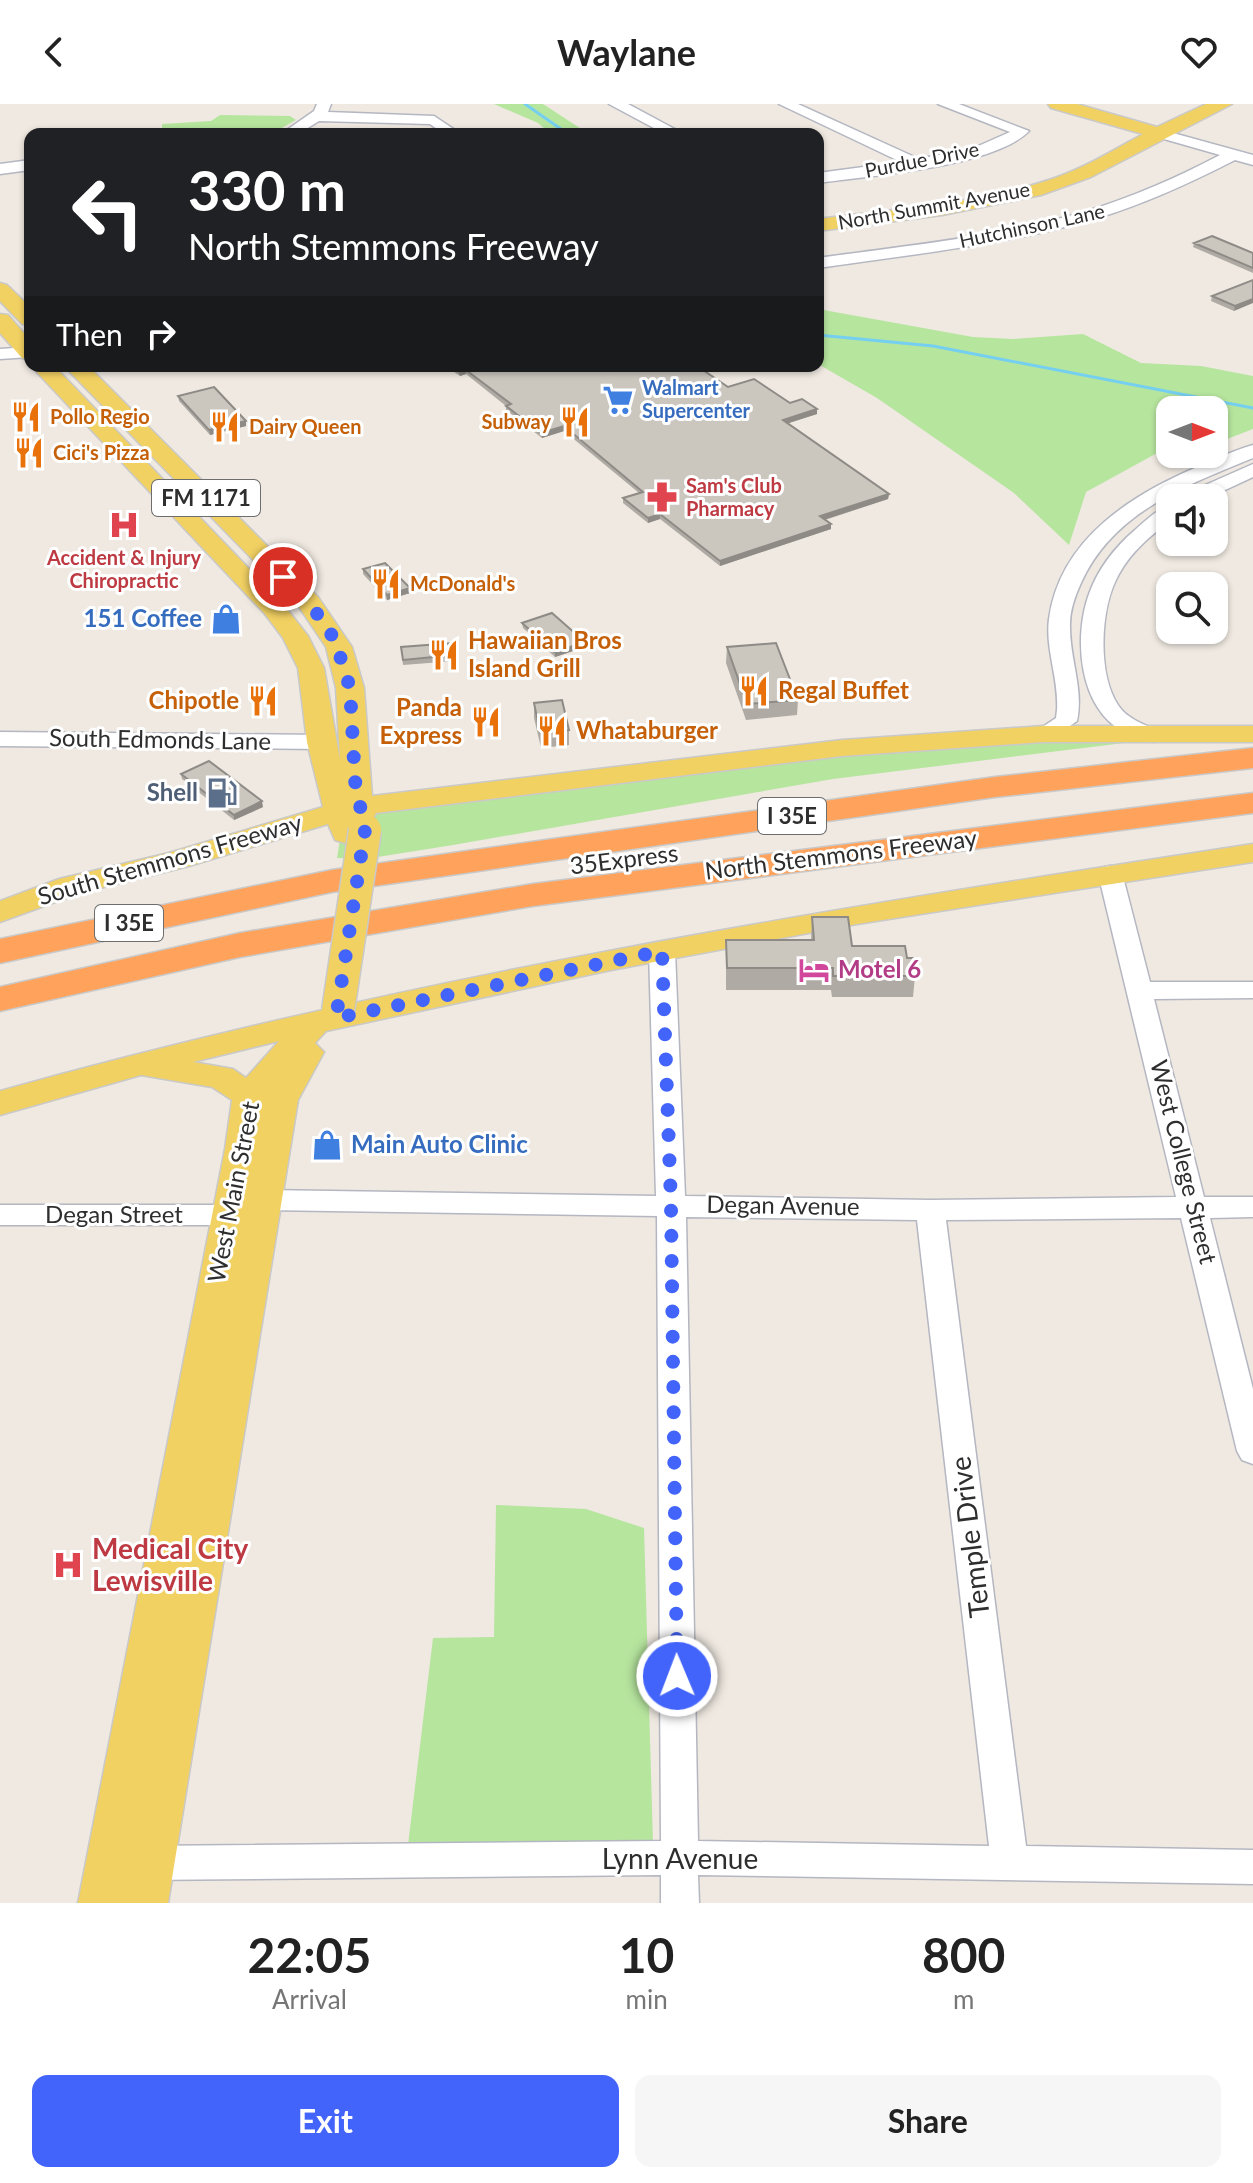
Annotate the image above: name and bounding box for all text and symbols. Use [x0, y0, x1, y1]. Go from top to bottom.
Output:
icon: back [32, 30, 76, 74]
text: Waylane [557, 30, 696, 74]
icon: heart [1177, 30, 1221, 74]
street label: Purdue Drive [863, 136, 981, 182]
text: 330 m [188, 156, 346, 223]
icon: left [56, 160, 160, 264]
street label: North Summit Avenue [836, 176, 1032, 234]
street label: Hutchinson Lane [957, 198, 1107, 252]
text: North Stemmons Freeway [188, 224, 599, 268]
icon: right [139, 312, 183, 356]
text: Then [56, 316, 123, 352]
place label: Walmart Supercenter [642, 375, 751, 422]
supermarket icon: Walmart Supercenter [601, 383, 635, 417]
north arrow [1156, 396, 1228, 468]
map controls [1156, 396, 1228, 644]
restaurant icon: Pollo Regio [9, 400, 43, 434]
place label: Pollo Regio [50, 404, 150, 428]
restaurant icon: Subway [558, 405, 592, 439]
place label: Subway [481, 409, 551, 433]
restaurant icon: Dairy Queen [208, 410, 242, 444]
place label: Dairy Queen [249, 414, 362, 438]
restaurant icon: Cici's Pizza [12, 436, 46, 470]
place label: Cici's Pizza [53, 440, 150, 464]
place label: Sam's Club Pharmacy [686, 473, 782, 520]
road number: FM 1171 [152, 480, 260, 516]
pharmacy icon: Sam's Club Pharmacy [645, 480, 679, 514]
button: sound [1156, 484, 1228, 556]
hospital icon: Accident & Injury Chiropractic [107, 508, 141, 542]
pin [249, 543, 317, 611]
place label: Accident & Injury Chiropractic [46, 545, 201, 592]
icon: arrive [261, 555, 305, 599]
restaurant icon: McDonald's [369, 567, 403, 601]
place label: McDonald's [410, 571, 515, 595]
button: search [1156, 572, 1228, 644]
shop icon: 151 Coffee [209, 602, 243, 636]
place label: 151 Coffee [84, 603, 202, 632]
place label: Hawaiian Bros Island Grill [468, 625, 622, 682]
restaurant icon: Hawaiian Bros Island Grill [427, 638, 461, 672]
restaurant icon: Regal Buffet [737, 674, 771, 708]
place label: Regal Buffet [778, 675, 909, 704]
restaurant icon: Chipotle [246, 684, 280, 718]
place label: Chipotle [149, 685, 239, 714]
place label: Panda Express [380, 692, 462, 749]
restaurant icon: Panda Express [469, 705, 503, 739]
restaurant icon: Whataburger [535, 714, 569, 748]
place label: Whataburger [576, 715, 718, 744]
street label: South Edmonds Lane [49, 722, 271, 755]
fuel station icon: Shell [205, 776, 239, 810]
place label: Shell [147, 777, 198, 806]
road number: I 35E [758, 798, 826, 834]
street label: South Stemmons Freeway [34, 807, 306, 910]
street label: North Stemmons Freeway [703, 822, 979, 885]
street label: 35Express [568, 837, 680, 880]
road number: I 35E [95, 905, 163, 941]
hotel icon: Motel 6 [797, 953, 831, 987]
place label: Motel 6 [838, 954, 921, 983]
street label: West College Street [1145, 1057, 1224, 1267]
street label: West Main Street [201, 1098, 264, 1285]
shop icon: Main Auto Clinic [310, 1128, 344, 1162]
place label: Main Auto Clinic [351, 1129, 528, 1158]
street label: Degan Avenue [706, 1189, 860, 1220]
street label: Degan Street [45, 1199, 183, 1228]
street label: Temple Drive [942, 1455, 996, 1620]
place label: Medical City Lewisville [92, 1531, 248, 1597]
hospital icon: Medical City Lewisville [51, 1548, 85, 1582]
position arrow [635, 1634, 719, 1718]
street label: Lynn Avenue [602, 1841, 758, 1875]
text: 22:05 [248, 1926, 371, 1983]
text: 10 [619, 1926, 674, 1983]
text: 800 [922, 1926, 1005, 1983]
text: Arrival [272, 1983, 347, 2015]
text: min [626, 1983, 668, 2015]
text: m [953, 1983, 974, 2015]
button: Exit [32, 2075, 619, 2167]
button: Share [635, 2075, 1221, 2167]

